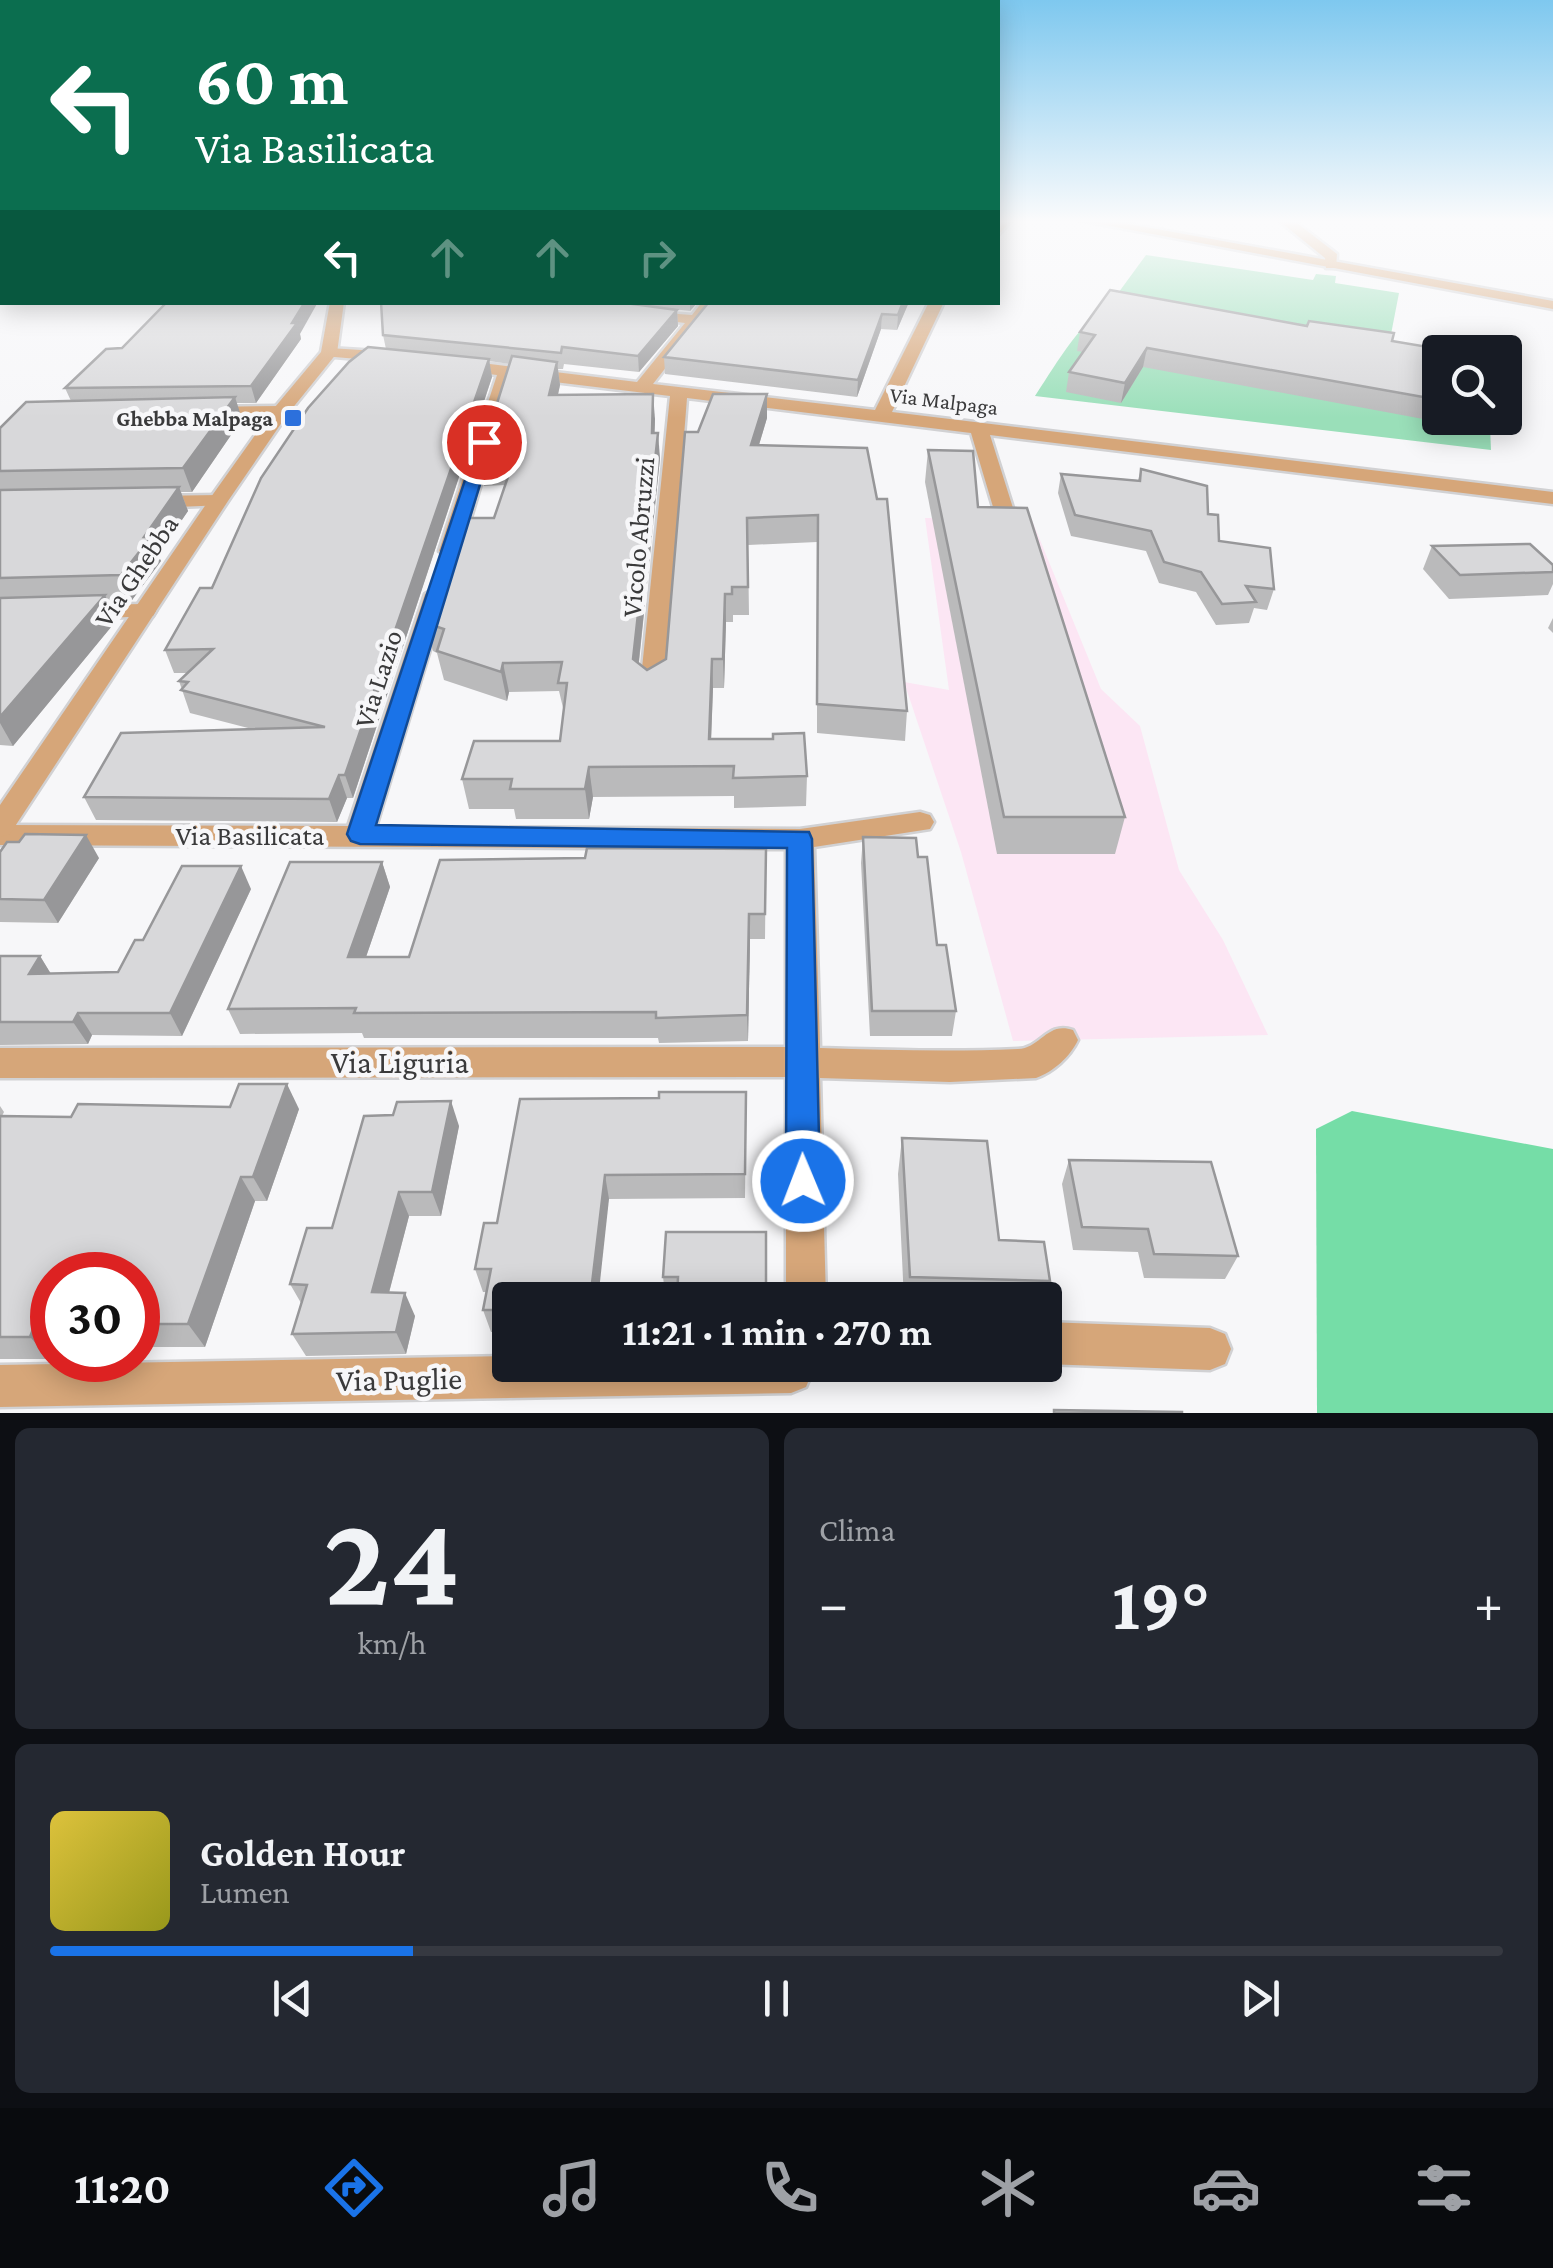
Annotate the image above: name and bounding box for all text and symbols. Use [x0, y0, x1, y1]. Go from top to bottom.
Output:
icon: left [30, 40, 160, 170]
text: 60 m [195, 41, 348, 119]
text: Via Basilicata [195, 123, 435, 173]
icon: left [315, 230, 370, 285]
icon: ahead [420, 230, 475, 285]
icon: ahead [525, 230, 580, 285]
icon: right [630, 230, 685, 285]
map controls [1422, 335, 1522, 435]
button: search [1422, 335, 1522, 435]
street label: Via Malpaga [888, 382, 1000, 420]
pin [442, 400, 527, 485]
place label: Ghebba Malpaga [116, 406, 273, 431]
marker: Ghebba Malpaga [282, 407, 304, 429]
icon: arrive [457, 415, 512, 470]
street label: Vicolo Abruzzi [616, 456, 660, 618]
street label: Via Ghebba [87, 509, 185, 633]
street label: Via Lazio [348, 626, 408, 732]
street label: Via Basilicata [175, 820, 325, 851]
street label: Via Liguria [331, 1044, 469, 1080]
position arrow [751, 1129, 855, 1233]
speed limit sign: 30 [30, 1252, 160, 1382]
text: 11:21 · 1 min · 270 m [622, 1311, 932, 1353]
street label: Via Puglie [336, 1360, 462, 1398]
text: 24 [324, 1487, 460, 1632]
text: Clima [819, 1512, 895, 1548]
text: 19° [1112, 1562, 1210, 1645]
text: − [819, 1573, 848, 1634]
text: + [1474, 1573, 1503, 1634]
text: km/h [358, 1625, 427, 1661]
text: Golden Hour [200, 1832, 406, 1874]
text: Lumen [200, 1874, 290, 1910]
icon: previous [265, 1971, 320, 2026]
icon: pause [749, 1971, 804, 2026]
icon: next [1233, 1971, 1288, 2026]
icon: directions [319, 2153, 389, 2223]
icon: music [537, 2153, 607, 2223]
icon: phone [755, 2153, 825, 2223]
icon: climate [973, 2153, 1043, 2223]
icon: car [1191, 2153, 1261, 2223]
icon: filters [1409, 2153, 1479, 2223]
text: 11:20 [74, 2163, 171, 2213]

